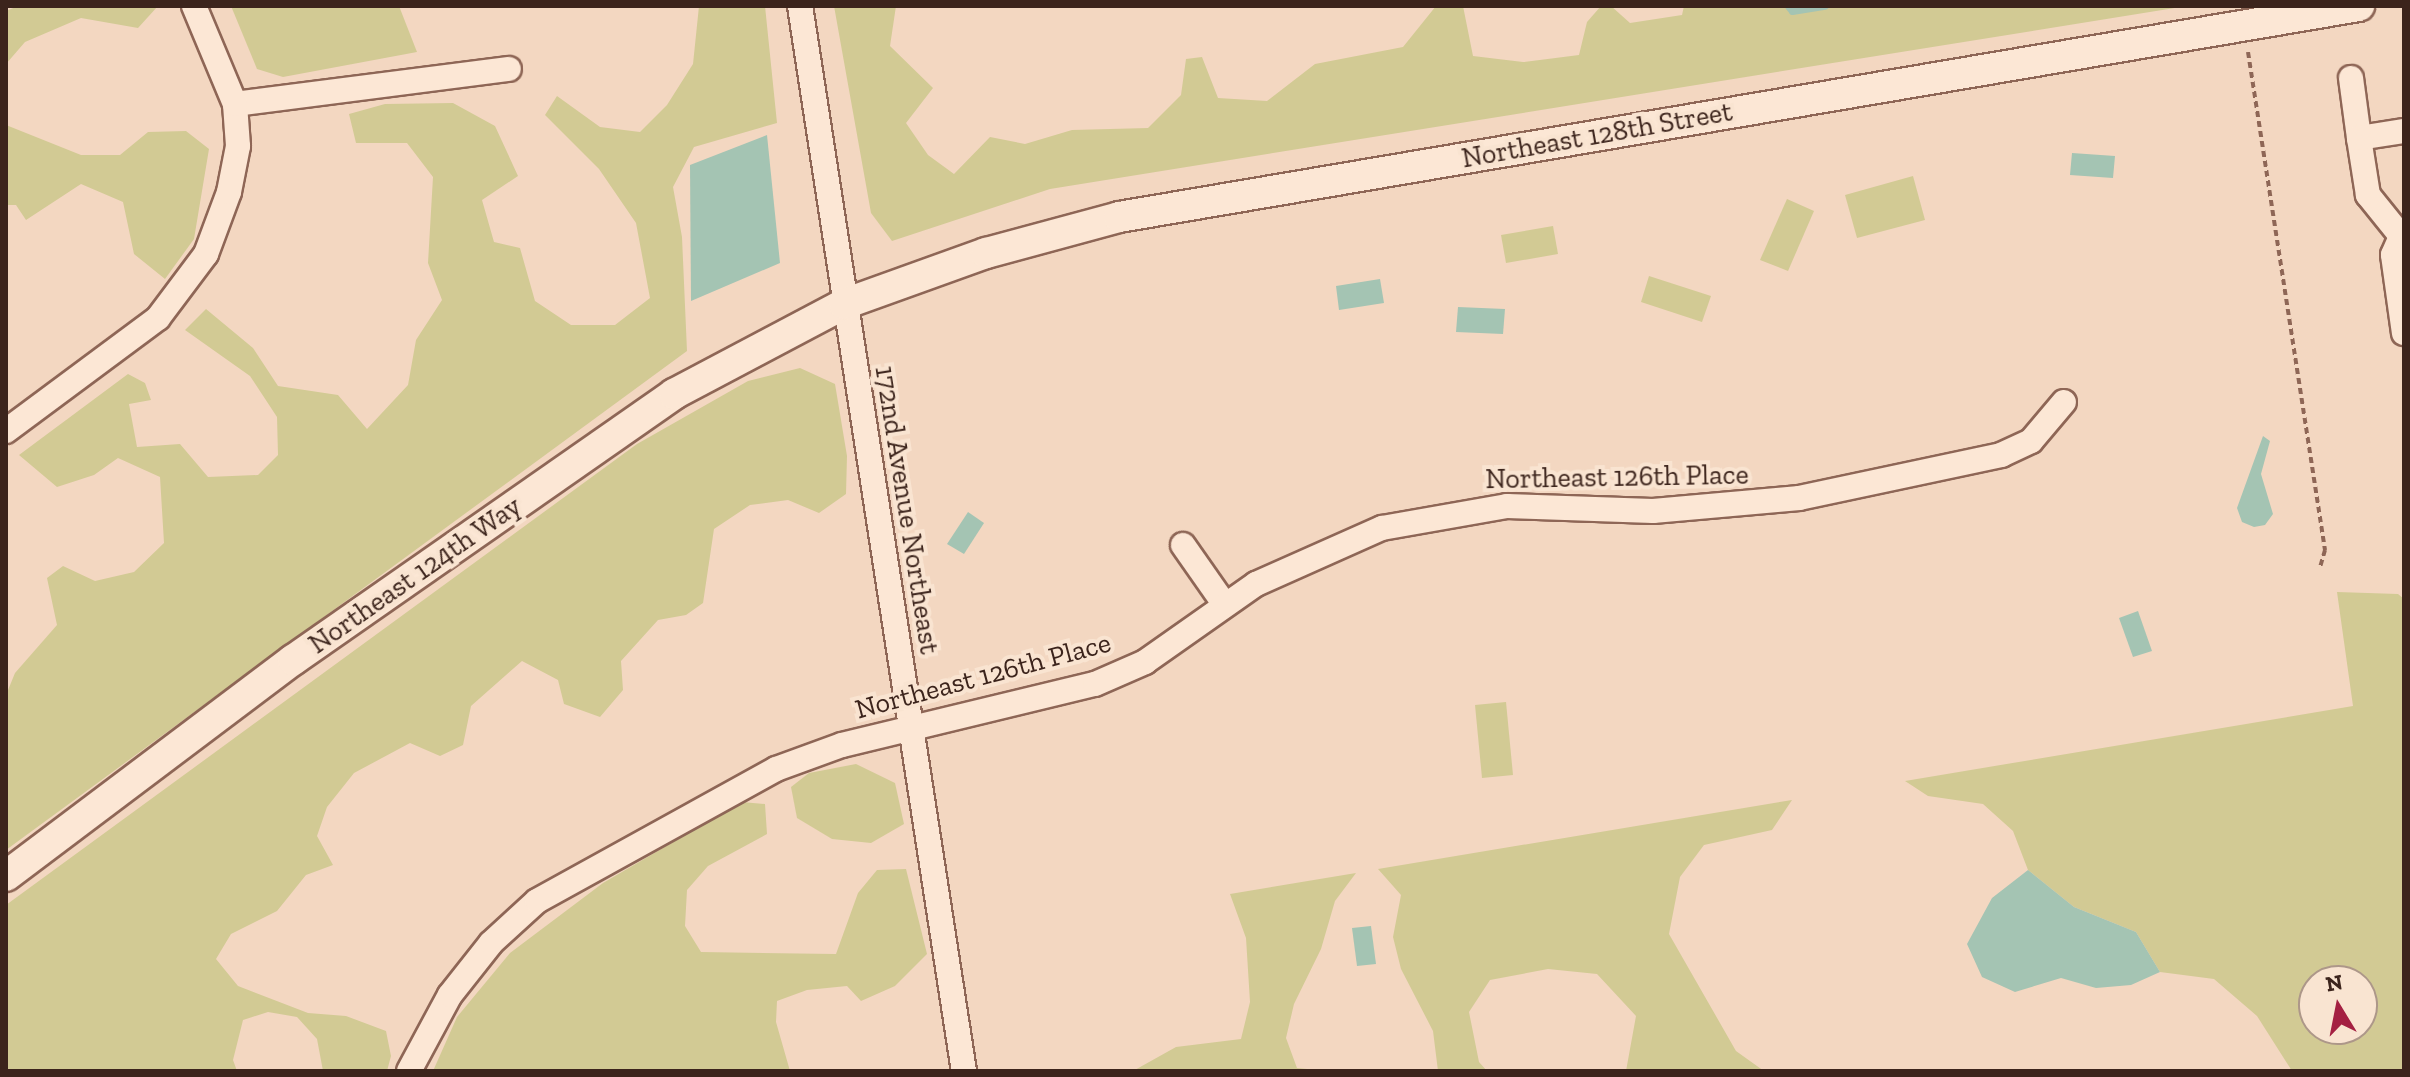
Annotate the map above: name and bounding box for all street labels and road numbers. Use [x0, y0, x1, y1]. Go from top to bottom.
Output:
street label: Northeast 128th Street [1459, 95, 1735, 175]
street label: 172nd Avenue Northeast [868, 363, 946, 657]
street label: Northeast 126th Place [1485, 458, 1749, 496]
street label: Northeast 124th Way [302, 489, 528, 661]
street label: Northeast 126th Place [851, 626, 1115, 726]

